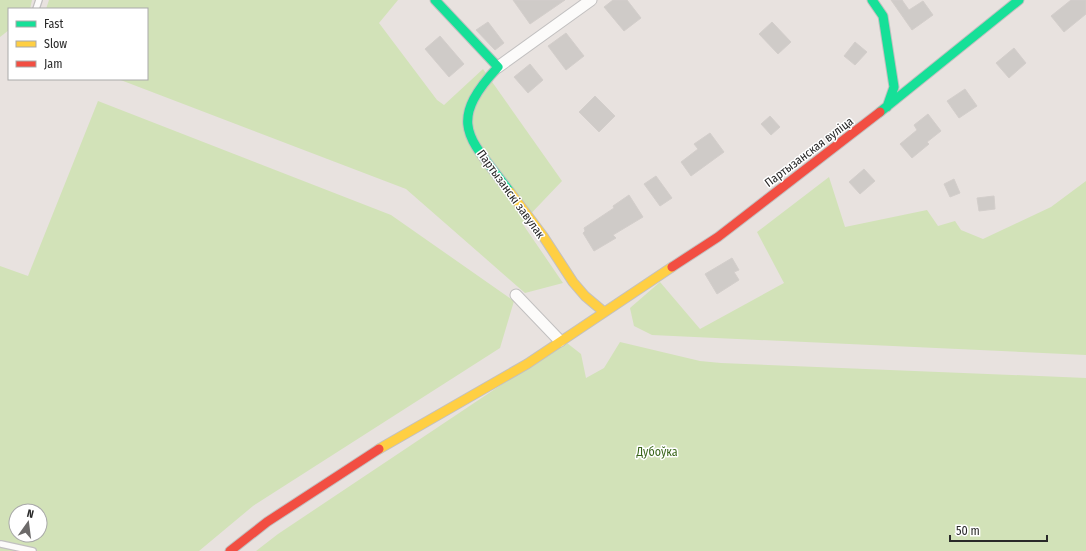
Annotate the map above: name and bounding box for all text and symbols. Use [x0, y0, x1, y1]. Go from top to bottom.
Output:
legend [8, 8, 148, 80]
text: Fast [44, 17, 63, 31]
text: Slow [44, 37, 67, 51]
text: Jam [44, 57, 62, 71]
street label: Партызанская вуліца [762, 114, 856, 190]
street label: Партызанскі завулак [474, 147, 548, 241]
park label: Дубоўка [635, 445, 678, 459]
north arrow [8, 503, 48, 543]
text: N [26, 507, 35, 521]
scale bar [950, 517, 1047, 543]
text: 50 m [956, 524, 980, 538]

